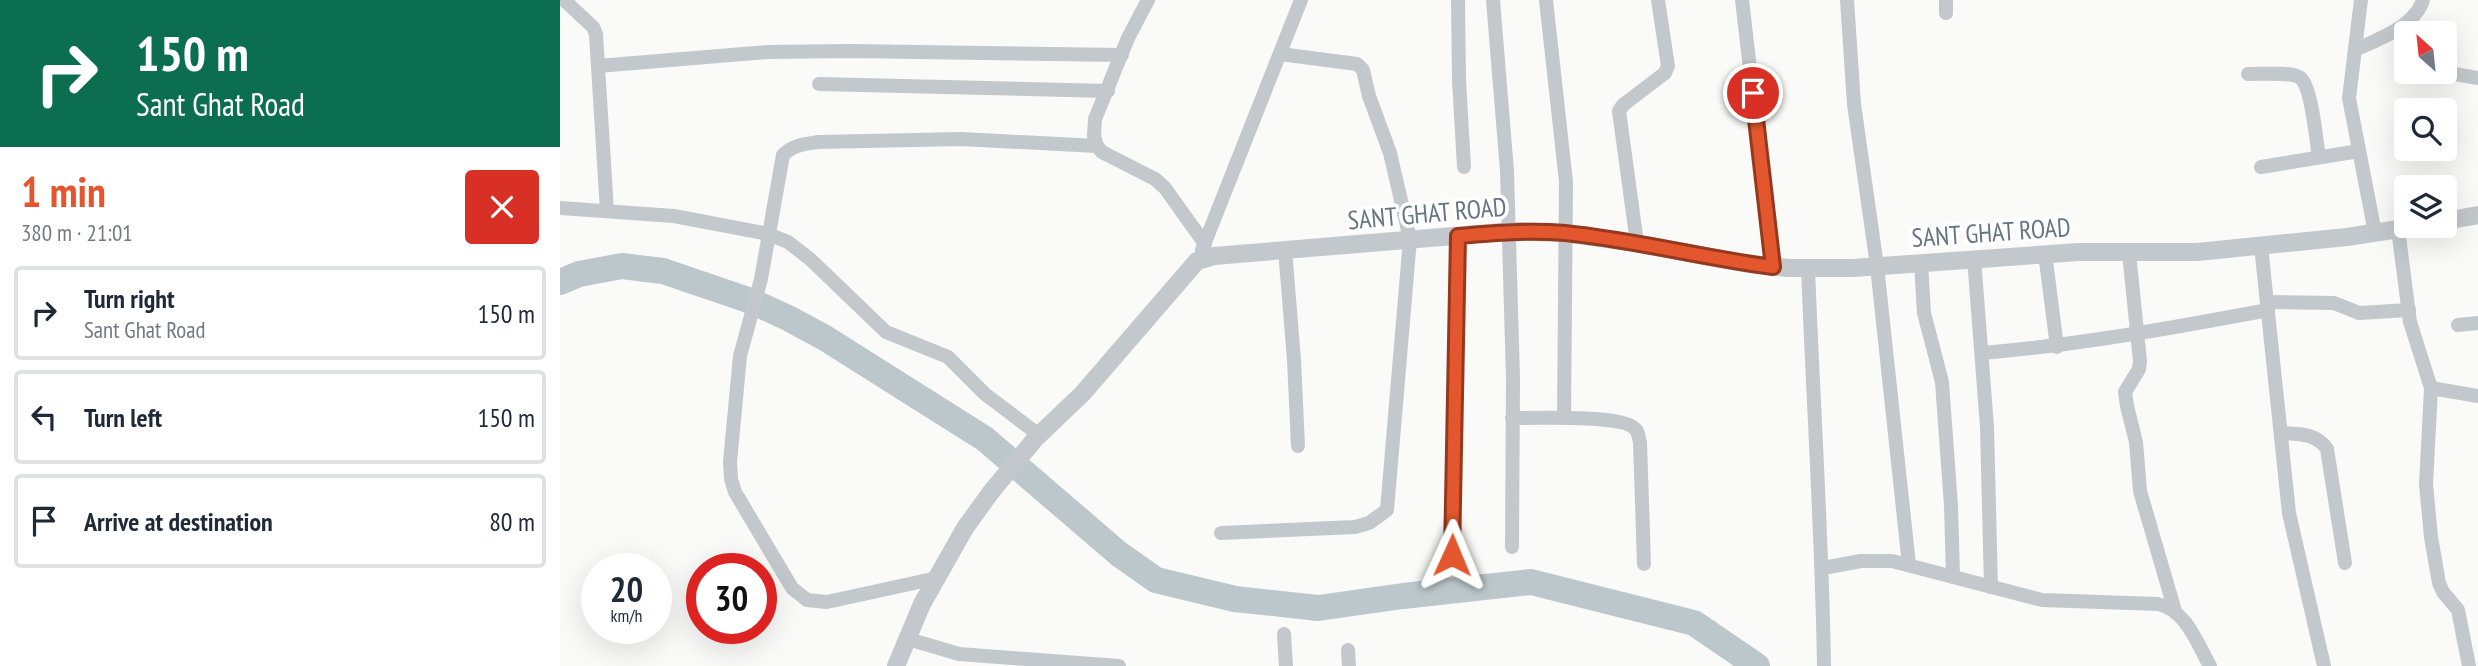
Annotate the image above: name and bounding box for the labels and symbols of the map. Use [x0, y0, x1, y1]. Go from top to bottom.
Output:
north arrow [2394, 21, 2457, 84]
pin [1723, 63, 1783, 123]
street label: SANT GHAT ROAD [1346, 190, 1508, 236]
street label: SANT GHAT ROAD [1911, 210, 2071, 254]
position arrow [1415, 518, 1489, 592]
speed limit sign: 30 [686, 553, 777, 644]

